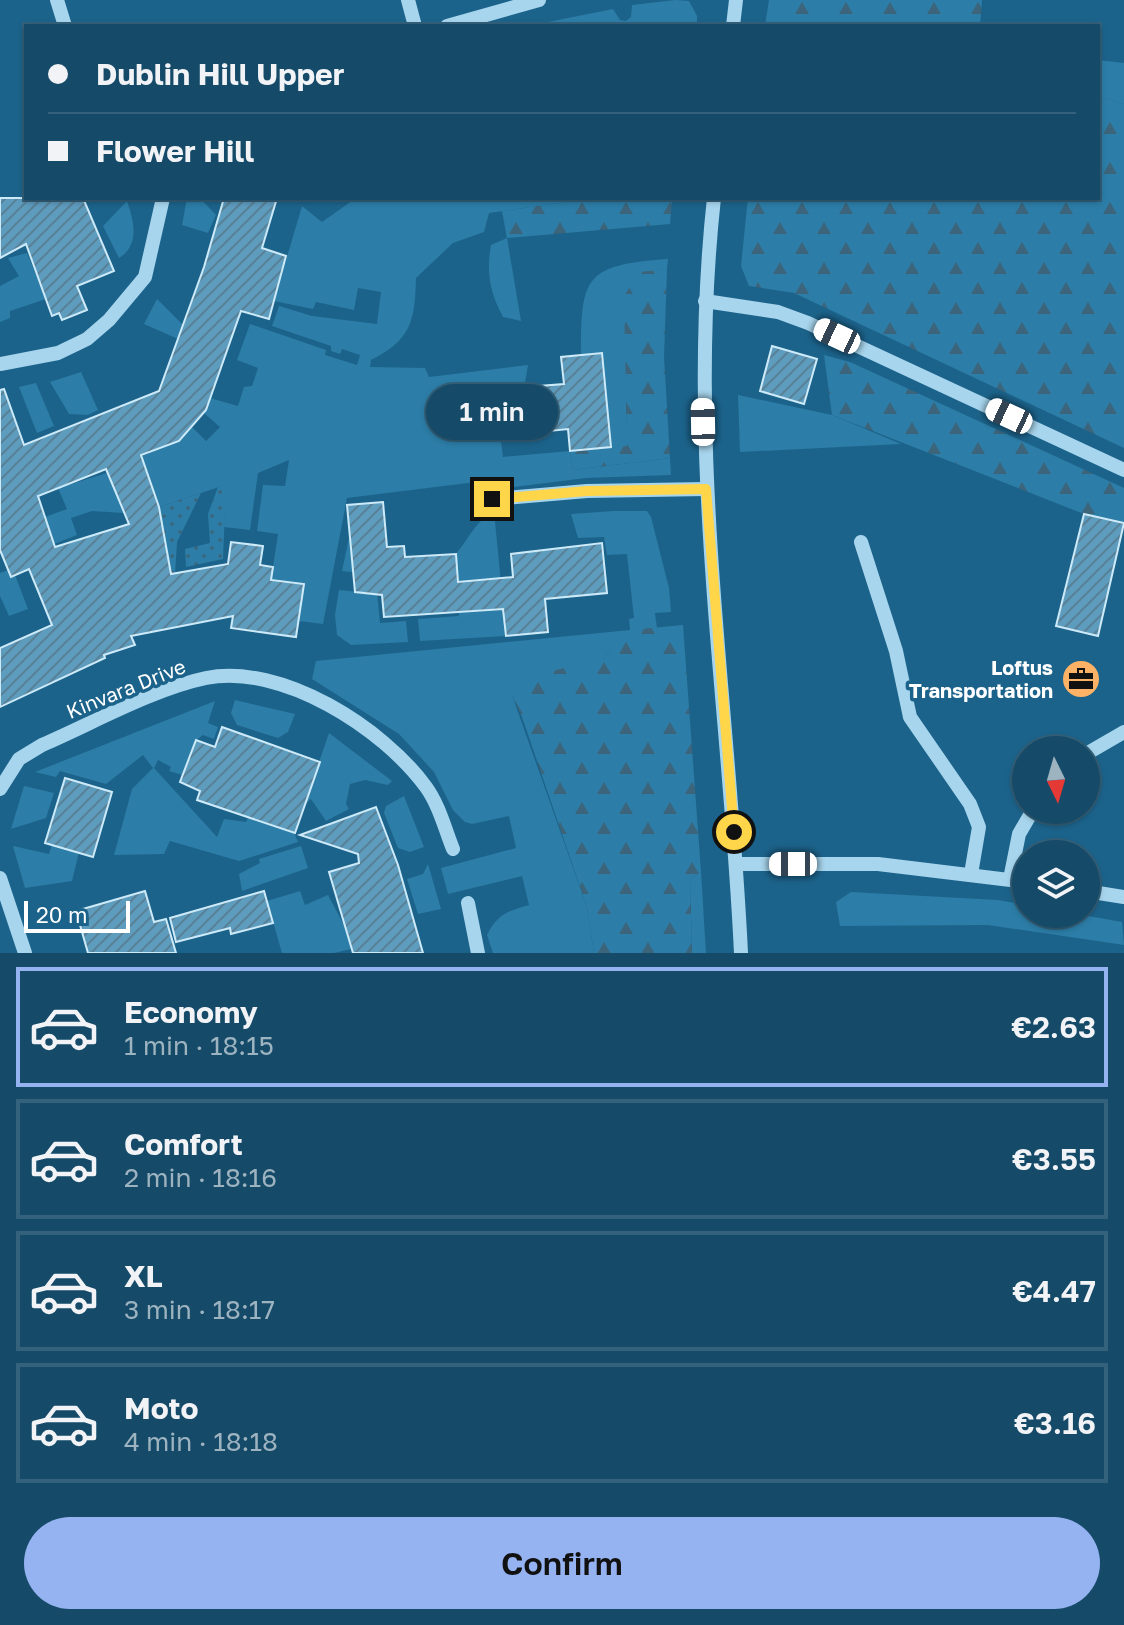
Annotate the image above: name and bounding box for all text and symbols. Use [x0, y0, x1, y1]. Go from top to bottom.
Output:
text: Dublin Hill Upper [96, 56, 345, 92]
text: Flower Hill [96, 133, 254, 169]
car [810, 315, 864, 357]
callout: 1 min [426, 383, 558, 439]
car [982, 395, 1036, 437]
text: 1 min [459, 396, 525, 427]
car [691, 398, 715, 446]
route end [474, 481, 510, 517]
street label: Kinvara Drive [63, 653, 189, 723]
place label: Loftus Transportation [909, 655, 1053, 702]
office icon: Loftus Transportation [1060, 658, 1102, 700]
north arrow [1012, 736, 1100, 824]
map controls [1012, 736, 1100, 928]
route start [716, 814, 752, 850]
button: layers [1012, 840, 1100, 928]
car [769, 852, 817, 876]
scale bar [24, 897, 130, 933]
text: 20 m [36, 901, 87, 928]
icon: car [28, 991, 100, 1063]
text: Economy [124, 994, 258, 1030]
text: €2.63 [1011, 1009, 1096, 1045]
text: 1 min · 18:15 [124, 1030, 274, 1061]
icon: car [28, 1123, 100, 1195]
text: Comfort [124, 1126, 243, 1162]
text: €3.55 [1012, 1141, 1096, 1177]
text: 2 min · 18:16 [124, 1162, 277, 1193]
icon: car [28, 1255, 100, 1327]
text: XL [124, 1258, 163, 1294]
text: €4.47 [1012, 1273, 1096, 1309]
text: 3 min · 18:17 [124, 1294, 275, 1325]
icon: car [28, 1387, 100, 1459]
text: Moto [124, 1390, 199, 1426]
text: €3.16 [1014, 1405, 1096, 1441]
text: 4 min · 18:18 [124, 1426, 278, 1457]
button: Confirm [24, 1517, 1100, 1609]

